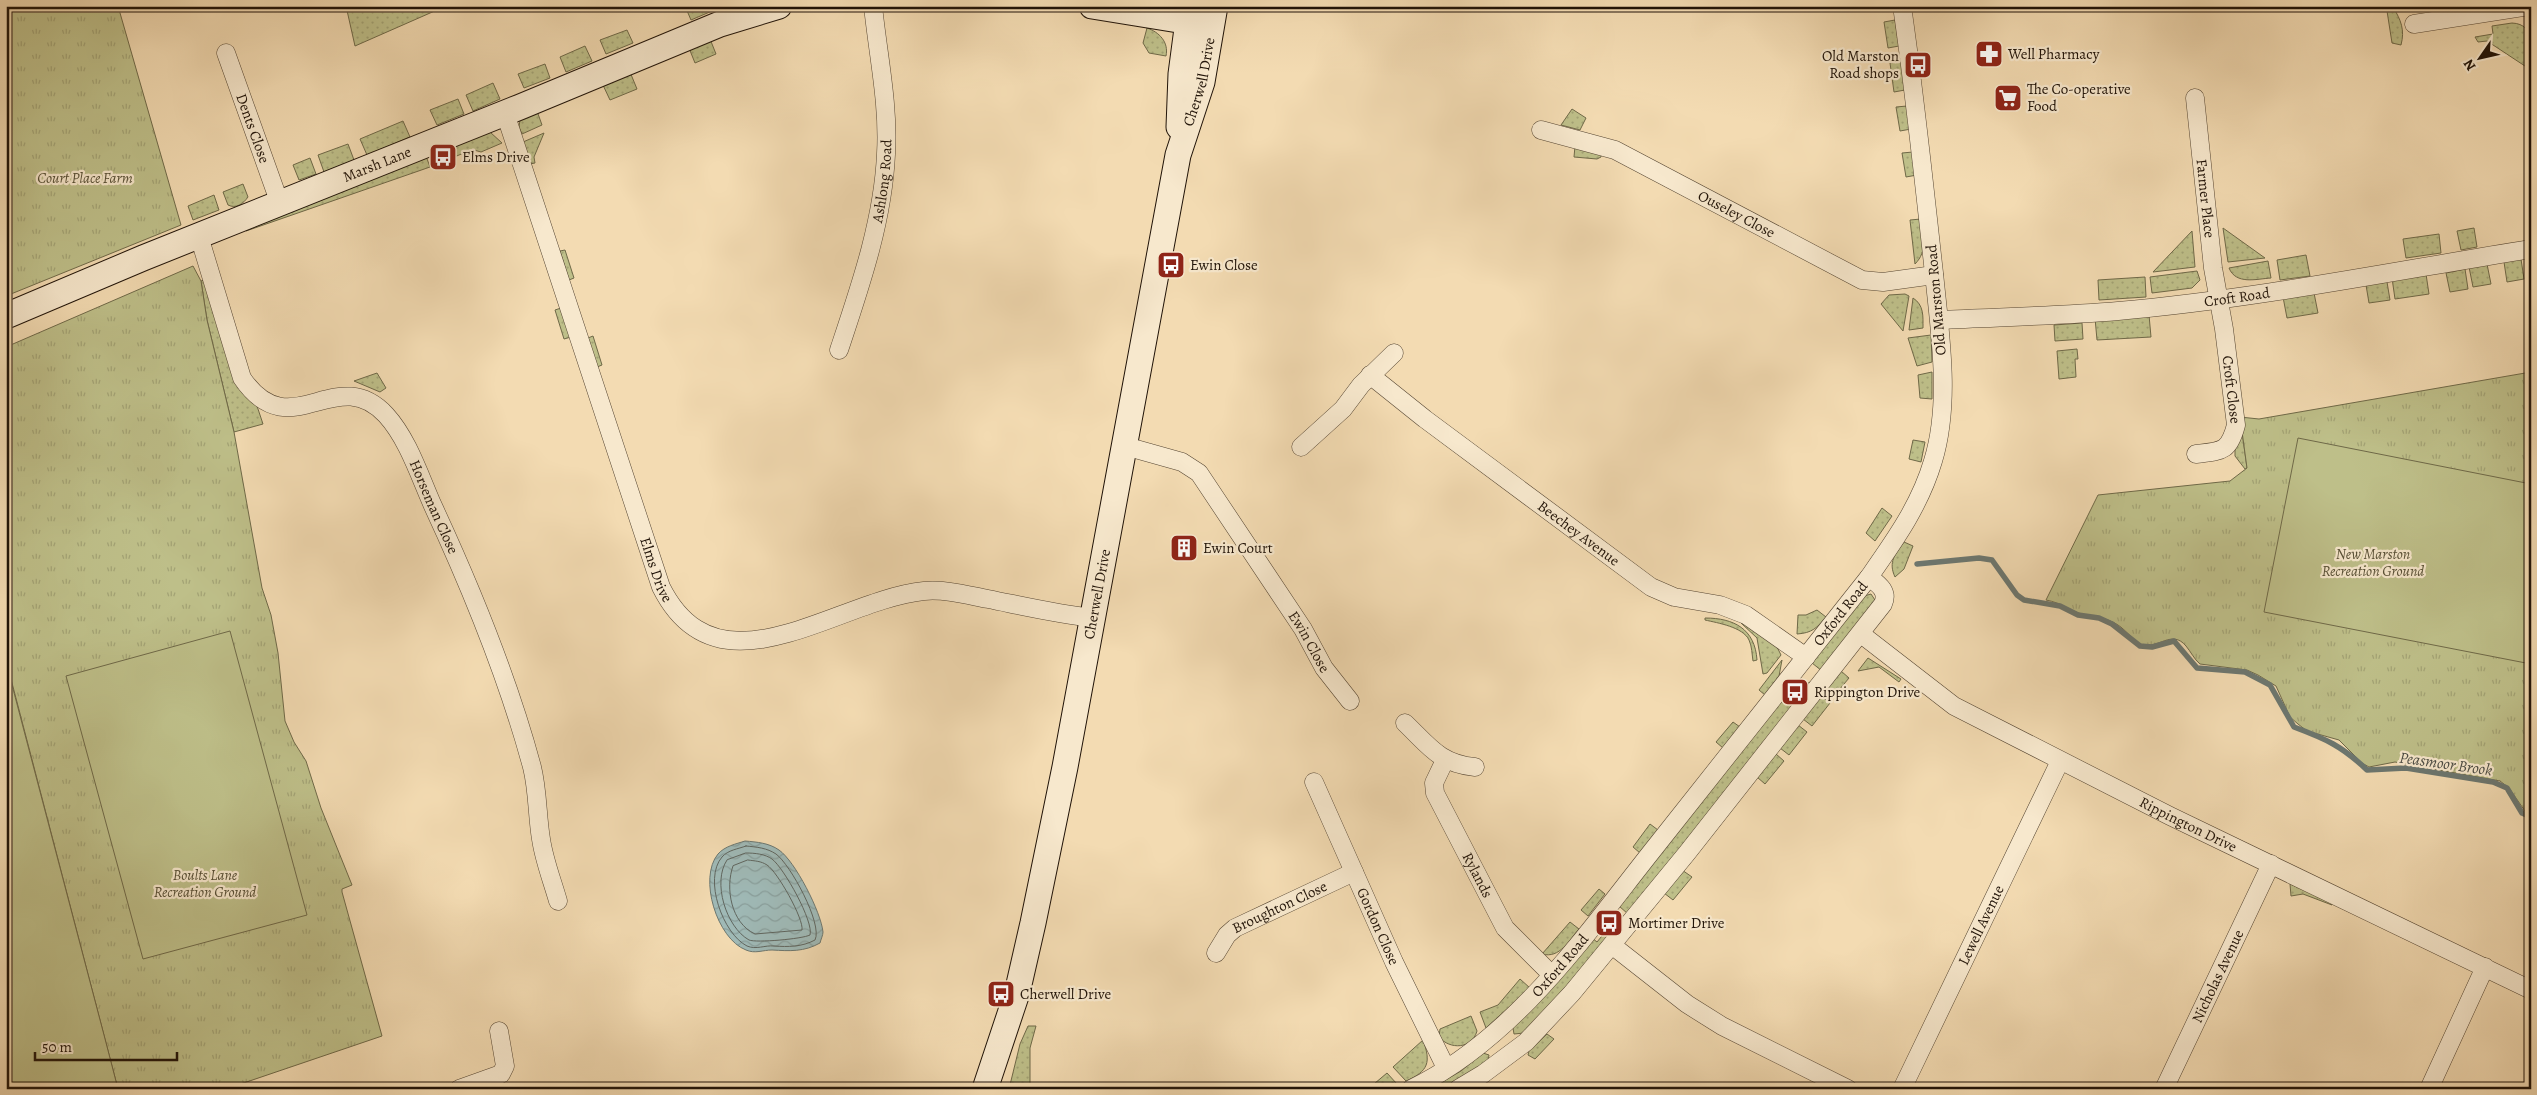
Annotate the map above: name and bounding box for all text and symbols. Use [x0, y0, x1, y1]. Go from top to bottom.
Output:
north arrow [2454, 32, 2504, 82]
street label: Cherwell Drive [1178, 36, 1220, 129]
pharmacy icon: Well Pharmacy [1974, 39, 2004, 69]
place label: Well Pharmacy [2007, 44, 2100, 64]
place label: Old Marston Road shops [1822, 46, 1899, 83]
bus stop icon: Old Marston Road shops [1903, 50, 1933, 80]
text: N [2459, 55, 2480, 75]
place label: The Co-operative Food [2027, 79, 2131, 116]
supermarket icon: The Co-operative Food [1993, 83, 2023, 113]
street label: Dents Close [231, 91, 275, 166]
street label: Ashlong Road [867, 138, 897, 226]
street label: Marsh Lane [340, 141, 414, 187]
bus stop icon: Elms Drive [428, 142, 458, 172]
place label: Elms Drive [462, 147, 530, 167]
street label: Farmer Place [2192, 158, 2220, 239]
park label: Court Place Farm [37, 168, 133, 188]
street label: Ouseley Close [1694, 185, 1779, 243]
street label: Old Marston Road [1921, 243, 1951, 356]
bus stop icon: Ewin Close [1156, 250, 1186, 280]
place label: Ewin Close [1190, 255, 1258, 275]
street label: Croft Road [2203, 282, 2272, 312]
street label: Croft Close [2217, 354, 2246, 425]
street label: Horseman Close [405, 457, 464, 557]
street label: Beechey Avenue [1534, 496, 1624, 571]
building icon: Ewin Court [1169, 533, 1199, 563]
street label: Elms Drive [635, 535, 677, 606]
place label: Ewin Court [1203, 538, 1273, 558]
park label: New Marston Recreation Ground [2322, 544, 2424, 581]
street label: Cherwell Drive [1079, 547, 1115, 641]
street label: Oxford Road [1808, 576, 1873, 650]
street label: Ewin Close [1284, 607, 1334, 677]
bus stop icon: Rippington Drive [1780, 677, 1810, 707]
place label: Rippington Drive [1814, 682, 1921, 702]
water label: Peasmoor Brook [2398, 747, 2494, 781]
street label: Rippington Drive [2136, 792, 2241, 857]
street label: Rylands [1458, 849, 1498, 901]
park label: Boults Lane Recreation Ground [154, 865, 256, 902]
street label: Broughton Close [1229, 876, 1330, 938]
street label: Lewell Avenue [1953, 881, 2009, 968]
street label: Gordon Close [1352, 884, 1404, 969]
bus stop icon: Mortimer Drive [1594, 908, 1624, 938]
place label: Mortimer Drive [1628, 913, 1725, 933]
street label: Nicholas Avenue [2187, 926, 2249, 1026]
street label: Oxford Road [1527, 929, 1594, 1001]
bus stop icon: Cherwell Drive [986, 979, 1016, 1009]
place label: Cherwell Drive [1020, 984, 1111, 1004]
scale bar [35, 1030, 178, 1062]
text: 50 m [42, 1037, 72, 1057]

